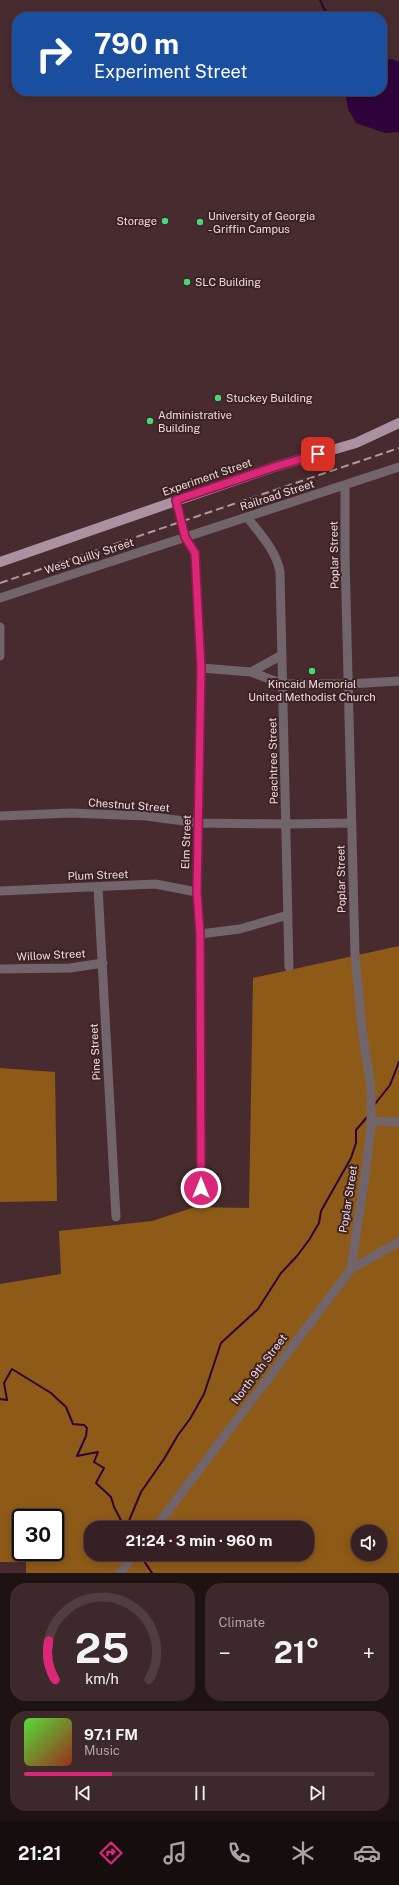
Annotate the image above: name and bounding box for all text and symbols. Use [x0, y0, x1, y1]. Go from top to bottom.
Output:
text: 790 m [94, 27, 179, 60]
icon: right [28, 28, 80, 80]
text: Experiment Street [94, 61, 247, 82]
place label: University of Georgia - Griffin Campus [208, 210, 315, 235]
place label: Storage [116, 215, 157, 227]
marker: Storage [160, 216, 170, 226]
marker: University of Georgia - Griffin Campus [195, 217, 205, 227]
place label: SLC Building [195, 276, 261, 288]
marker: SLC Building [182, 277, 192, 287]
place label: Stuckey Building [226, 392, 313, 404]
marker: Stuckey Building [213, 393, 223, 403]
place label: Administrative Building [158, 409, 232, 434]
marker: Administrative Building [145, 416, 155, 426]
pin [301, 437, 335, 471]
icon: arrive [307, 443, 329, 465]
street label: Experiment Street [161, 456, 253, 498]
street label: Railroad Street [238, 477, 316, 513]
street label: Poplar Street [327, 521, 341, 589]
street label: West Quilly Street [43, 536, 135, 576]
marker: Kincaid Memorial United Methodist Church [307, 666, 317, 676]
place label: Kincaid Memorial United Methodist Church [248, 678, 376, 703]
street label: Peachtree Street [266, 717, 280, 805]
street label: Chestnut Street [88, 796, 170, 814]
street label: Elm Street [179, 815, 193, 869]
street label: Poplar Street [334, 845, 348, 913]
street label: Plum Street [67, 868, 129, 882]
street label: Willow Street [16, 947, 86, 963]
street label: Pine Street [88, 1023, 102, 1081]
street label: Poplar Street [337, 1164, 359, 1234]
position arrow [180, 1167, 222, 1209]
street label: North 9th Street [229, 1332, 289, 1406]
speed limit sign: 30 [12, 1509, 64, 1561]
map controls [351, 1525, 387, 1561]
button: sound [351, 1525, 387, 1561]
text: 21:24 · 3 min · 960 m [126, 1532, 272, 1549]
text: Climate [219, 1615, 265, 1630]
text: 25 [75, 1623, 129, 1672]
text: 21° [274, 1634, 320, 1670]
text: − [219, 1640, 231, 1666]
text: + [363, 1640, 375, 1666]
text: km/h [85, 1670, 119, 1687]
text: 97.1 FM [84, 1726, 138, 1743]
text: Music [84, 1743, 120, 1758]
icon: previous [72, 1782, 94, 1804]
icon: pause [189, 1782, 211, 1804]
icon: next [306, 1782, 328, 1804]
icon: directions [97, 1839, 125, 1867]
icon: music [161, 1839, 189, 1867]
icon: phone [225, 1839, 253, 1867]
icon: climate [289, 1839, 317, 1867]
icon: car [353, 1839, 381, 1867]
text: 21:21 [18, 1843, 61, 1864]

